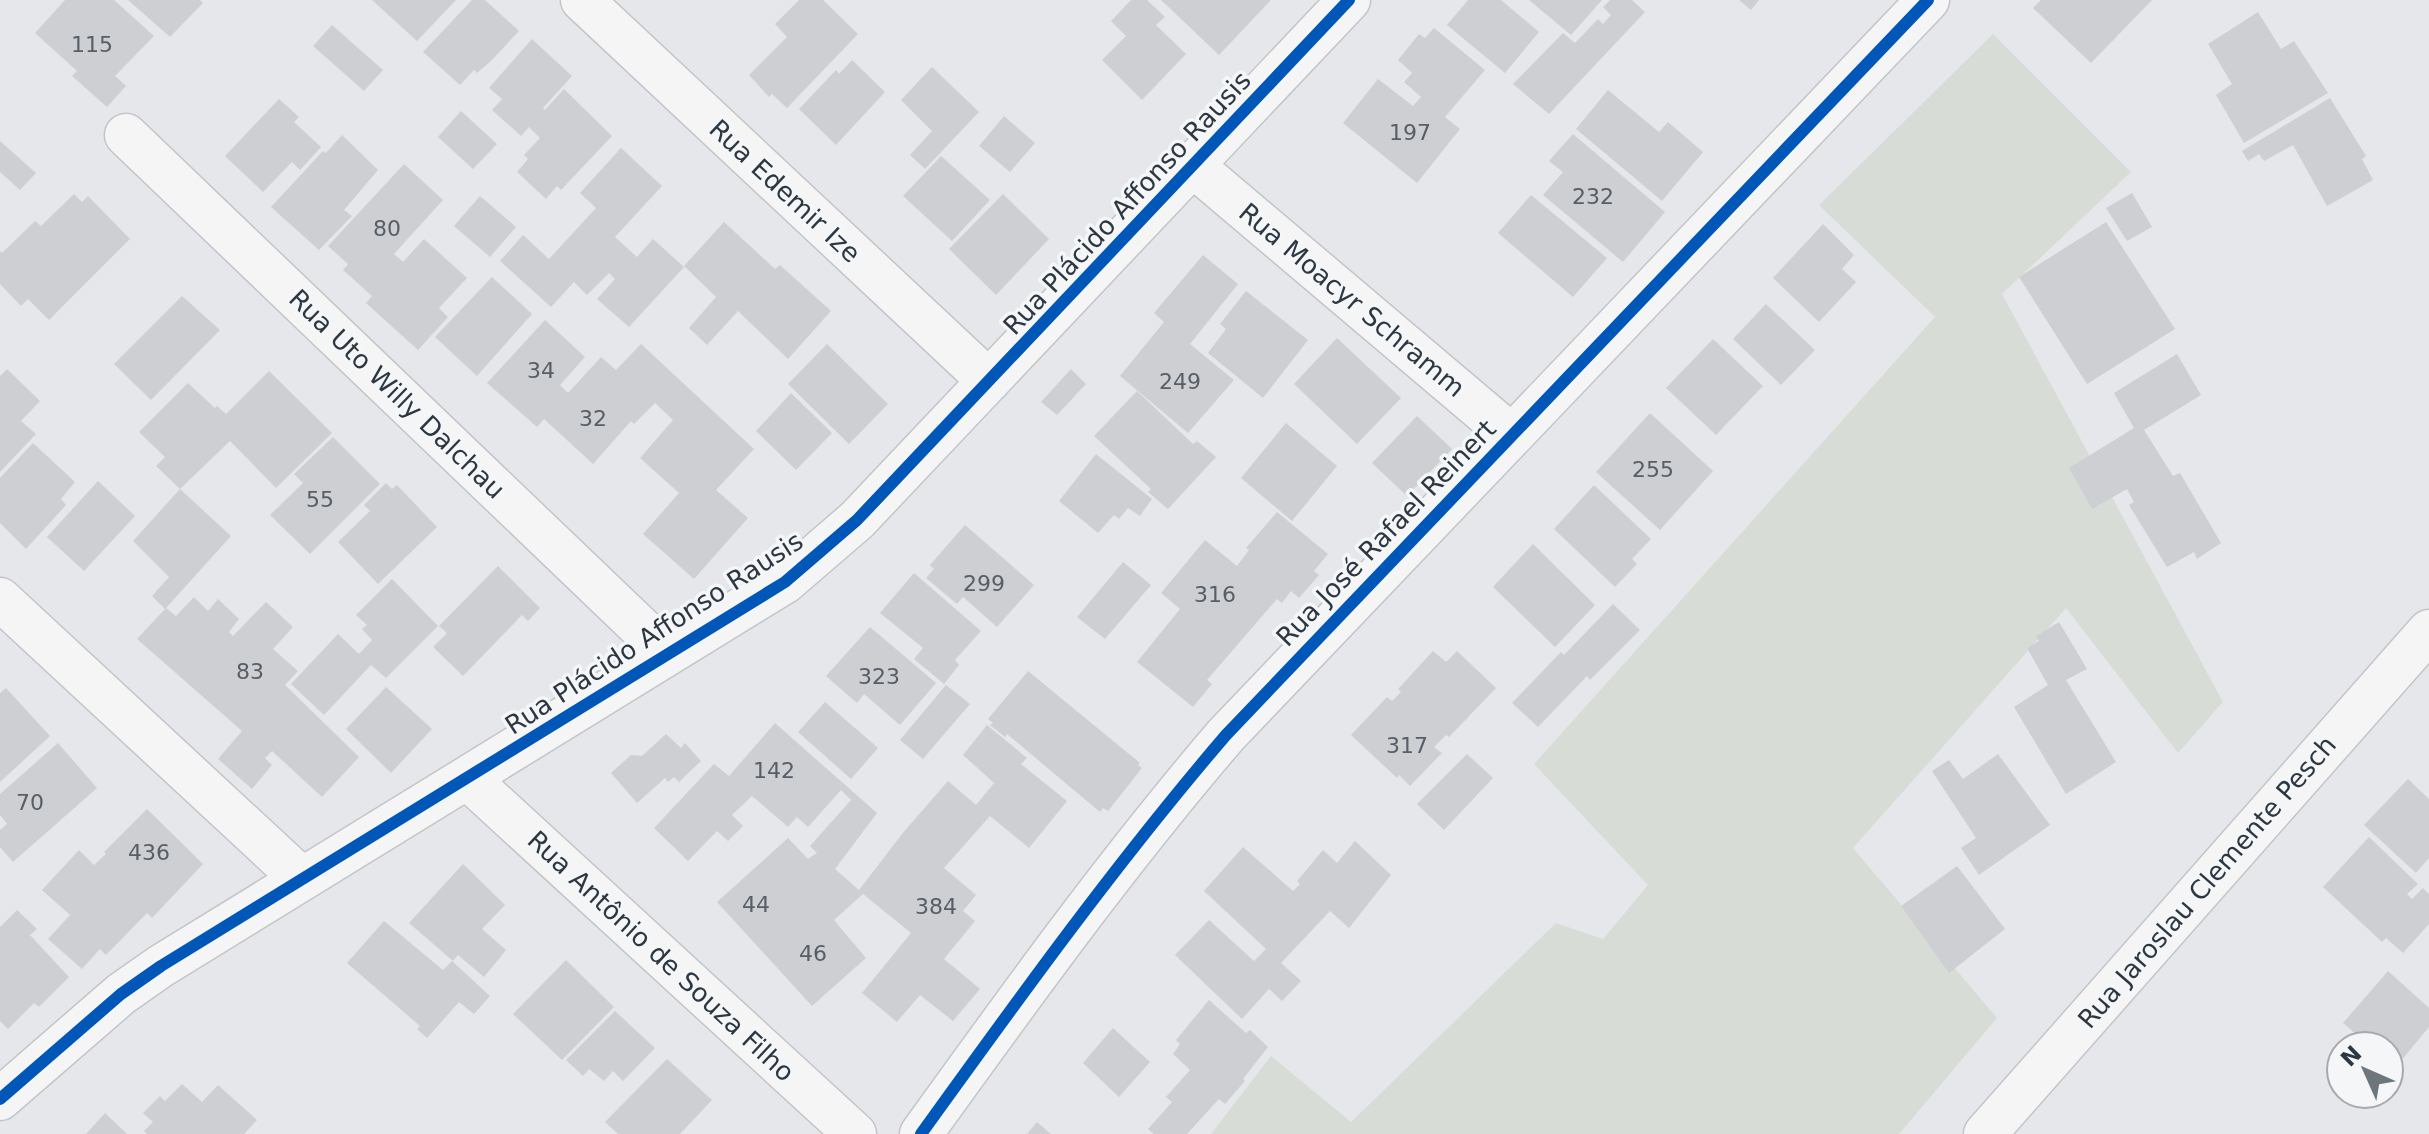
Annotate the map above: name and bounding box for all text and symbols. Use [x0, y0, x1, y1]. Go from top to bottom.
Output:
house number: 115 [71, 32, 113, 57]
street label: Rua Plácido Affonso Rausis [997, 65, 1257, 341]
street label: Rua Edemir Ize [703, 113, 867, 269]
house number: 197 [1389, 120, 1431, 145]
house number: 232 [1572, 184, 1614, 209]
street label: Rua Moacyr Schramm [1233, 197, 1471, 403]
house number: 80 [373, 216, 401, 241]
street label: Rua Uto Willy Dalchau [283, 283, 511, 505]
house number: 34 [527, 358, 555, 383]
house number: 249 [1159, 369, 1201, 394]
house number: 32 [579, 406, 607, 431]
street label: Rua José Rafael Reinert [1270, 414, 1502, 652]
house number: 255 [1632, 457, 1674, 482]
house number: 55 [306, 487, 334, 512]
street label: Rua Plácido Affonso Rausis [500, 525, 808, 741]
house number: 299 [963, 571, 1005, 596]
house number: 316 [1194, 582, 1236, 607]
house number: 83 [236, 659, 264, 684]
house number: 323 [858, 664, 900, 689]
street label: Rua Jaroslau Clemente Pesch [2072, 730, 2342, 1034]
house number: 317 [1386, 733, 1428, 758]
house number: 142 [753, 758, 795, 783]
house number: 70 [16, 790, 44, 815]
street label: Rua Antônio de Souza Filho [522, 825, 800, 1087]
house number: 436 [128, 840, 170, 865]
house number: 44 [742, 892, 770, 917]
house number: 384 [915, 894, 957, 919]
house number: 46 [799, 941, 827, 966]
north arrow [2325, 1030, 2405, 1110]
text: N [2336, 1041, 2367, 1072]

